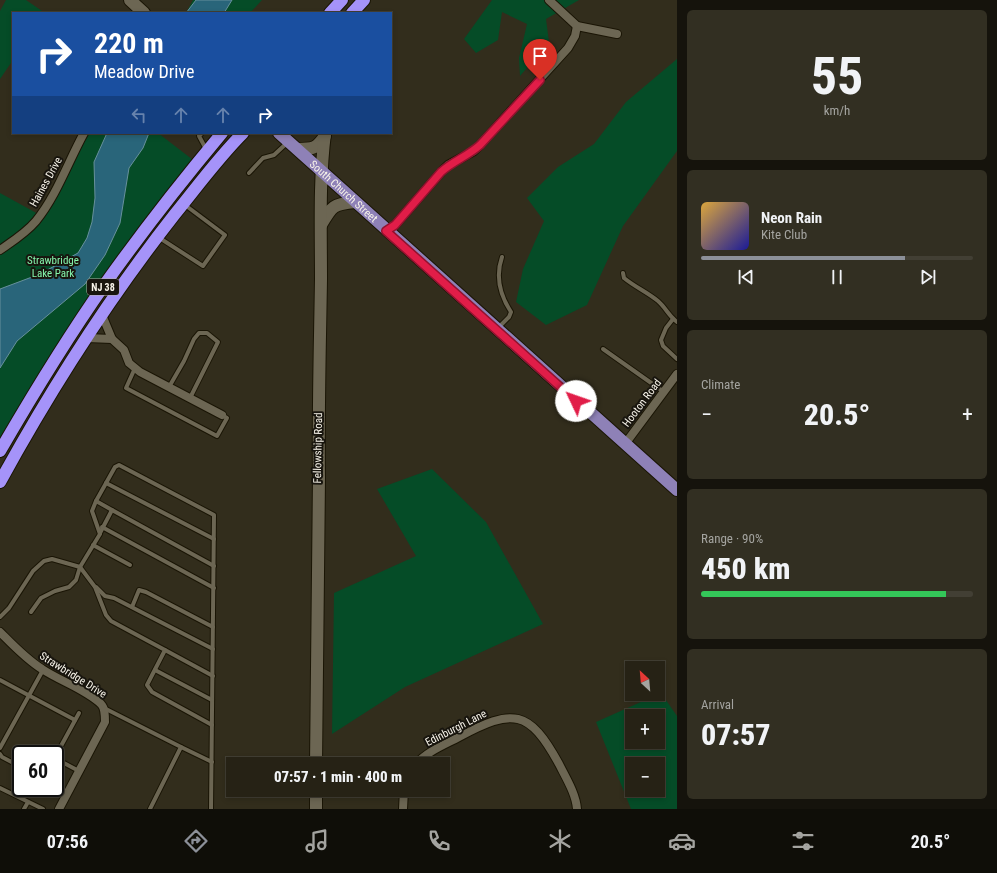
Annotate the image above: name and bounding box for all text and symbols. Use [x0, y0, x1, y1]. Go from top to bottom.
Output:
text: 220 m [94, 27, 164, 60]
icon: right [28, 28, 80, 80]
pin [523, 39, 557, 80]
icon: arrive [529, 45, 551, 67]
text: 55 [811, 46, 863, 107]
text: Meadow Drive [94, 61, 194, 82]
text: km/h [824, 103, 850, 118]
icon: left [128, 104, 150, 126]
icon: ahead [170, 104, 192, 126]
icon: ahead [212, 104, 234, 126]
icon: right [254, 104, 276, 126]
street label: Haines Drive [27, 155, 65, 209]
street label: South Church Street [307, 157, 380, 225]
text: Neon Rain [761, 209, 822, 227]
text: Kite Club [761, 227, 807, 242]
park label: Strawbridge Lake Park [27, 254, 79, 280]
icon: previous [735, 266, 757, 288]
icon: pause [826, 266, 848, 288]
icon: next [917, 266, 939, 288]
road number: NJ 38 [87, 279, 119, 295]
street label: Hooton Road [620, 377, 664, 429]
text: Climate [701, 377, 740, 392]
position arrow [555, 380, 597, 422]
text: 20.5° [804, 397, 870, 432]
text: − [701, 402, 712, 427]
text: + [962, 402, 973, 427]
street label: Fellowship Road [311, 412, 325, 484]
text: Range · 90% [701, 531, 763, 546]
text: 450 km [701, 551, 790, 586]
street label: Strawbridge Drive [37, 649, 109, 701]
north arrow [625, 661, 665, 701]
map controls [625, 661, 665, 797]
text: Arrival [701, 697, 734, 712]
street label: Edinburgh Lane [423, 707, 489, 749]
button: + [625, 709, 665, 749]
text: 07:57 [701, 717, 770, 752]
speed limit sign: 60 [12, 745, 64, 797]
button: − [625, 757, 665, 797]
text: 07:57 · 1 min · 400 m [274, 768, 402, 786]
icon: directions [182, 827, 210, 855]
icon: music [303, 827, 331, 855]
icon: phone [425, 827, 453, 855]
icon: climate [546, 827, 574, 855]
icon: car [668, 827, 696, 855]
icon: filters [789, 827, 817, 855]
text: 07:56 [47, 831, 88, 852]
text: 20.5° [911, 831, 950, 852]

